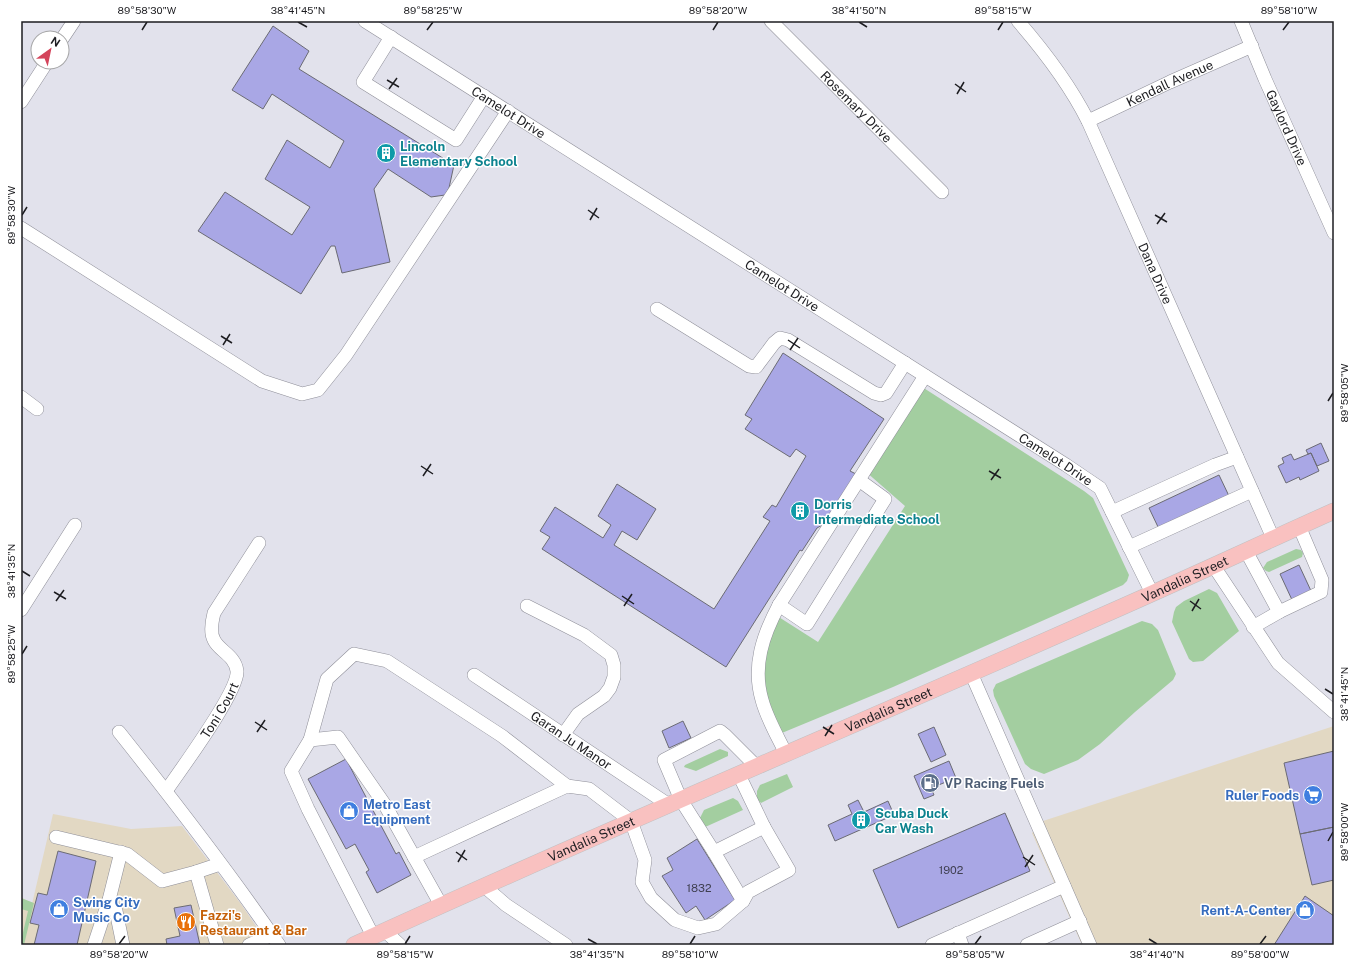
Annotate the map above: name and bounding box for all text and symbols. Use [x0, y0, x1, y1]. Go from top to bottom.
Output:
text: 89°58'30"W [118, 4, 177, 16]
text: 38°41'45"N [271, 4, 325, 16]
text: 89°58'25"W [404, 4, 463, 16]
text: 89°58'20"W [689, 4, 748, 16]
text: 38°41'50"N [832, 4, 886, 16]
text: 89°58'15"W [975, 4, 1032, 16]
text: 89°58'10"W [1261, 4, 1318, 16]
north arrow [30, 30, 70, 70]
text: N [49, 34, 62, 49]
street label: Kendall Avenue [1124, 57, 1215, 109]
street label: Rosemary Drive [818, 68, 895, 145]
street label: Camelot Drive [469, 83, 548, 141]
street label: Gaylord Drive [1263, 87, 1310, 168]
place label: Lincoln Elementary School [400, 139, 518, 169]
building icon: Lincoln Elementary School [375, 142, 397, 164]
text: 89°58'30"W [5, 185, 17, 244]
street label: Dana Drive [1135, 240, 1176, 306]
street label: Camelot Drive [743, 256, 822, 314]
text: 89°58'05"W [1338, 363, 1350, 422]
street label: Camelot Drive [1016, 430, 1096, 488]
place label: Dorris Intermediate School [814, 497, 940, 527]
building icon: Dorris Intermediate School [789, 500, 811, 522]
text: 38°41'35"N [5, 544, 17, 598]
street label: Vandalia Street [1139, 553, 1230, 605]
text: 89°58'25"W [5, 624, 17, 683]
text: 38°41'45"N [1338, 667, 1350, 721]
street label: Toni Court [197, 680, 241, 741]
street label: Vandalia Street [843, 684, 934, 735]
street label: Garan Ju Manor [528, 708, 615, 772]
fuel station icon: VP Racing Fuels [919, 772, 941, 794]
place label: VP Racing Fuels [944, 776, 1044, 791]
supermarket icon: Ruler Foods [1302, 784, 1324, 806]
place label: Ruler Foods [1225, 788, 1299, 803]
place label: Metro East Equipment [363, 797, 431, 827]
shop icon: Metro East Equipment [338, 800, 360, 822]
text: 89°58'00"W [1338, 802, 1350, 861]
place label: Scuba Duck Car Wash [875, 806, 949, 836]
building icon: Scuba Duck Car Wash [850, 809, 872, 831]
street label: Vandalia Street [545, 813, 637, 864]
house number: 1902 [939, 864, 964, 876]
house number: 1832 [686, 882, 712, 894]
place label: Swing City Music Co [73, 895, 141, 925]
shop icon: Swing City Music Co [48, 898, 70, 920]
shop icon: Rent-A-Center [1294, 899, 1316, 921]
place label: Rent-A-Center [1201, 903, 1292, 918]
place label: Fazzi's Restaurant & Bar [200, 908, 307, 938]
restaurant icon: Fazzi's Restaurant & Bar [175, 911, 197, 933]
text: 89°58'20"W [90, 948, 149, 960]
text: 89°58'15"W [377, 948, 434, 960]
text: 38°41'35"N [570, 948, 624, 960]
text: 89°58'10"W [662, 948, 719, 960]
text: 89°58'05"W [946, 948, 1005, 960]
text: 38°41'40"N [1130, 948, 1184, 960]
text: 89°58'00"W [1231, 948, 1290, 960]

